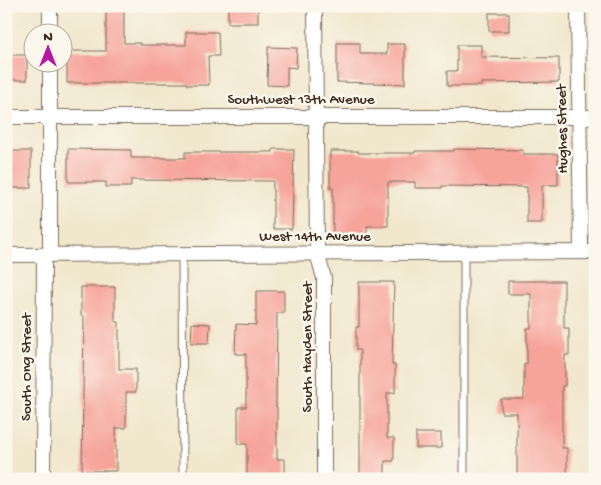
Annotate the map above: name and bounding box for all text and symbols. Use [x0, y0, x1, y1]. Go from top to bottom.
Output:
north arrow [22, 22, 72, 72]
text: N [43, 29, 53, 46]
street label: Hughes Street [553, 82, 573, 174]
street label: Southwest 13th Avenue [227, 91, 375, 109]
street label: West 14th Avenue [259, 228, 371, 246]
street label: South Hayden Street [299, 280, 317, 413]
street label: South Ong Street [18, 311, 36, 421]

